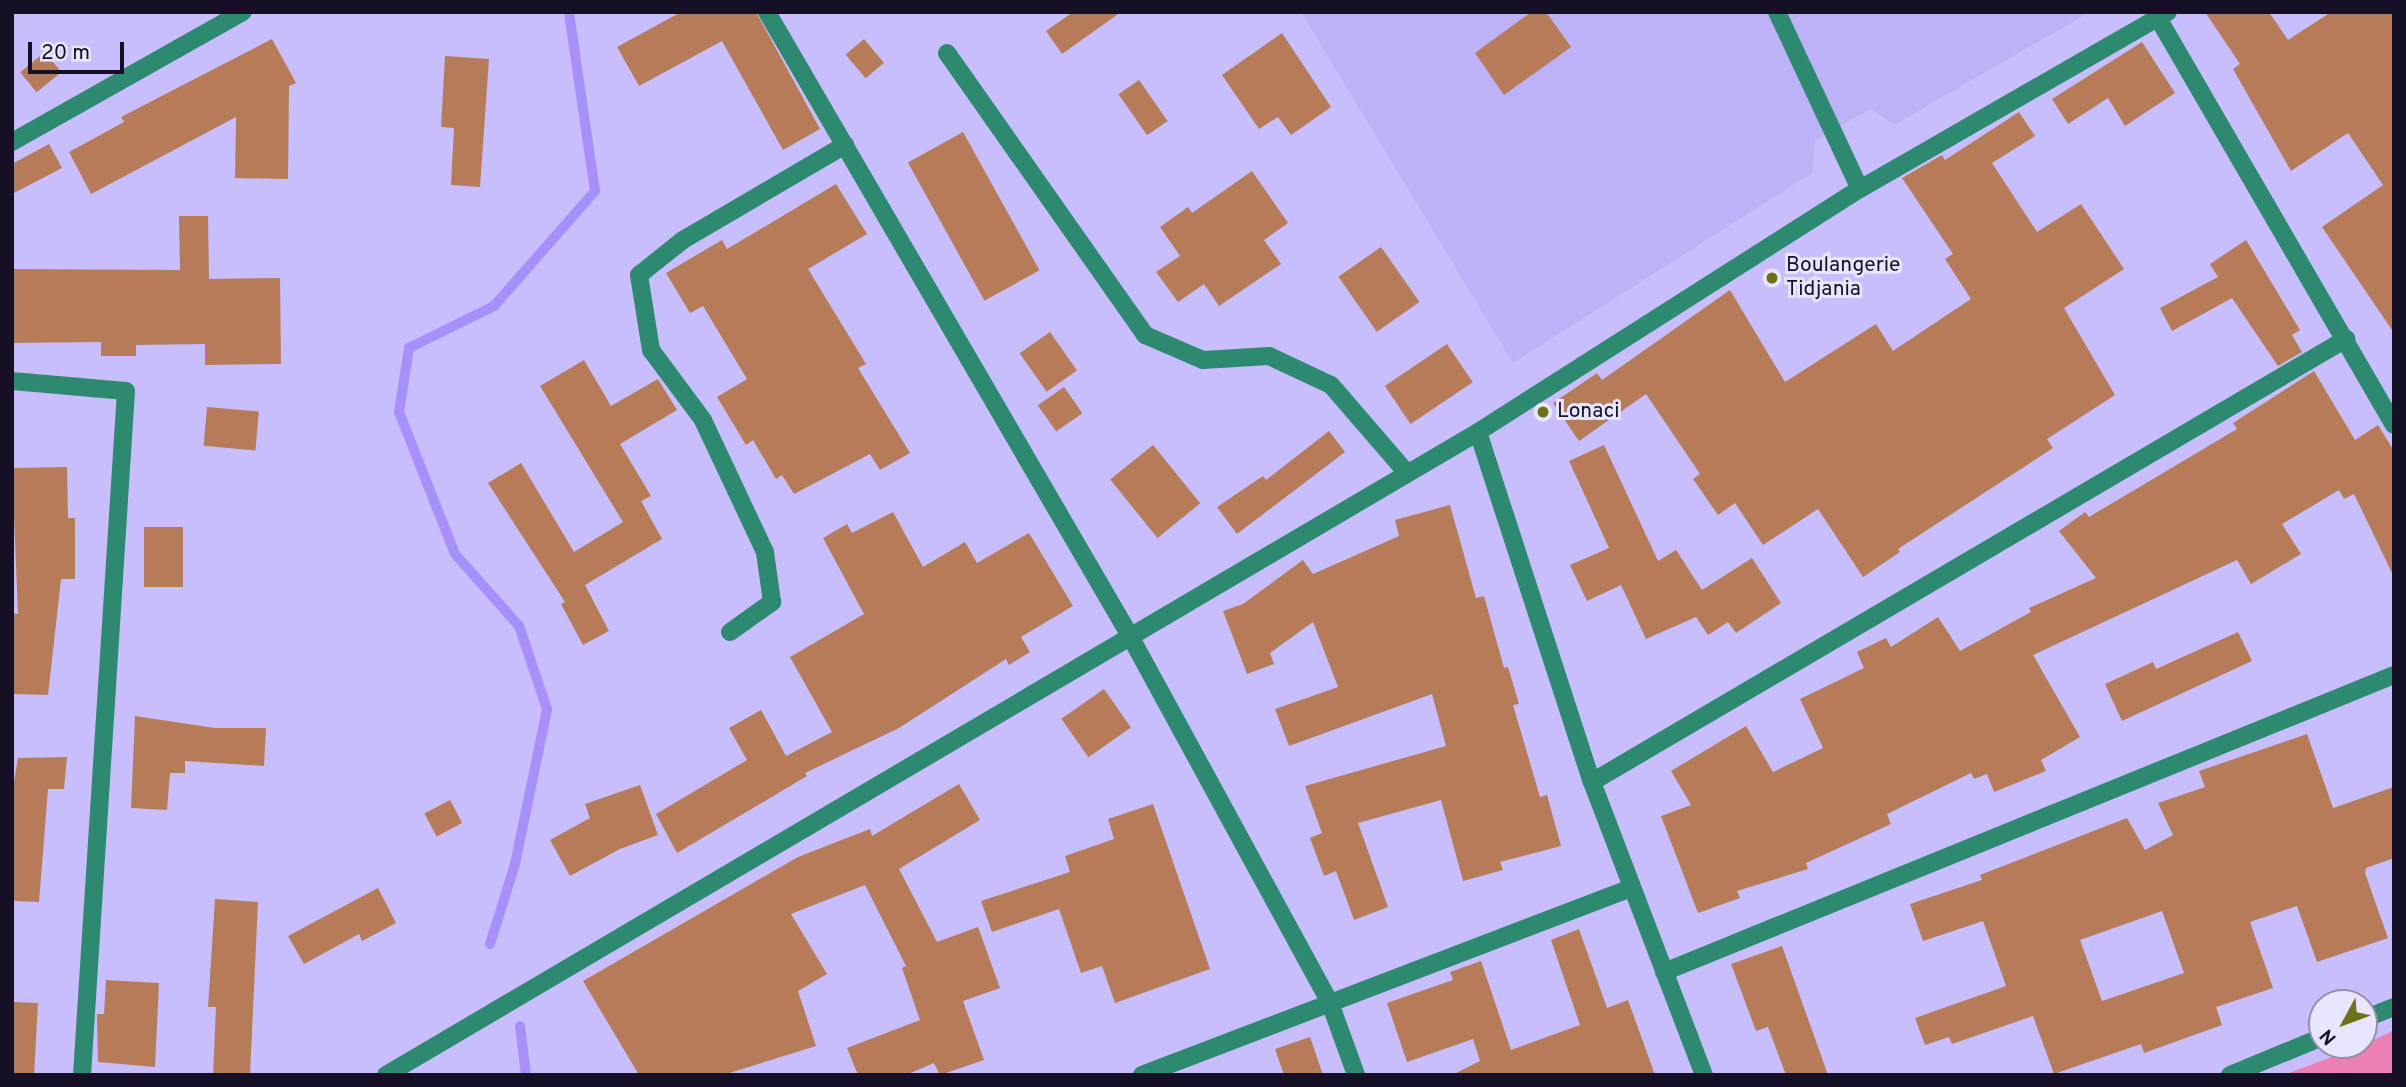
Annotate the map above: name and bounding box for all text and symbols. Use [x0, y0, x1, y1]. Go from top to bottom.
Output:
scale bar [32, 28, 128, 72]
text: 20 m [41, 40, 90, 67]
place label: Boulangerie Tidjania [1786, 253, 1900, 303]
marker: Boulangerie Tidjania [1764, 270, 1780, 286]
place label: Lonaci [1557, 399, 1619, 425]
marker: Lonaci [1535, 404, 1551, 420]
north arrow [2308, 989, 2378, 1059]
text: N [2315, 1023, 2342, 1049]

